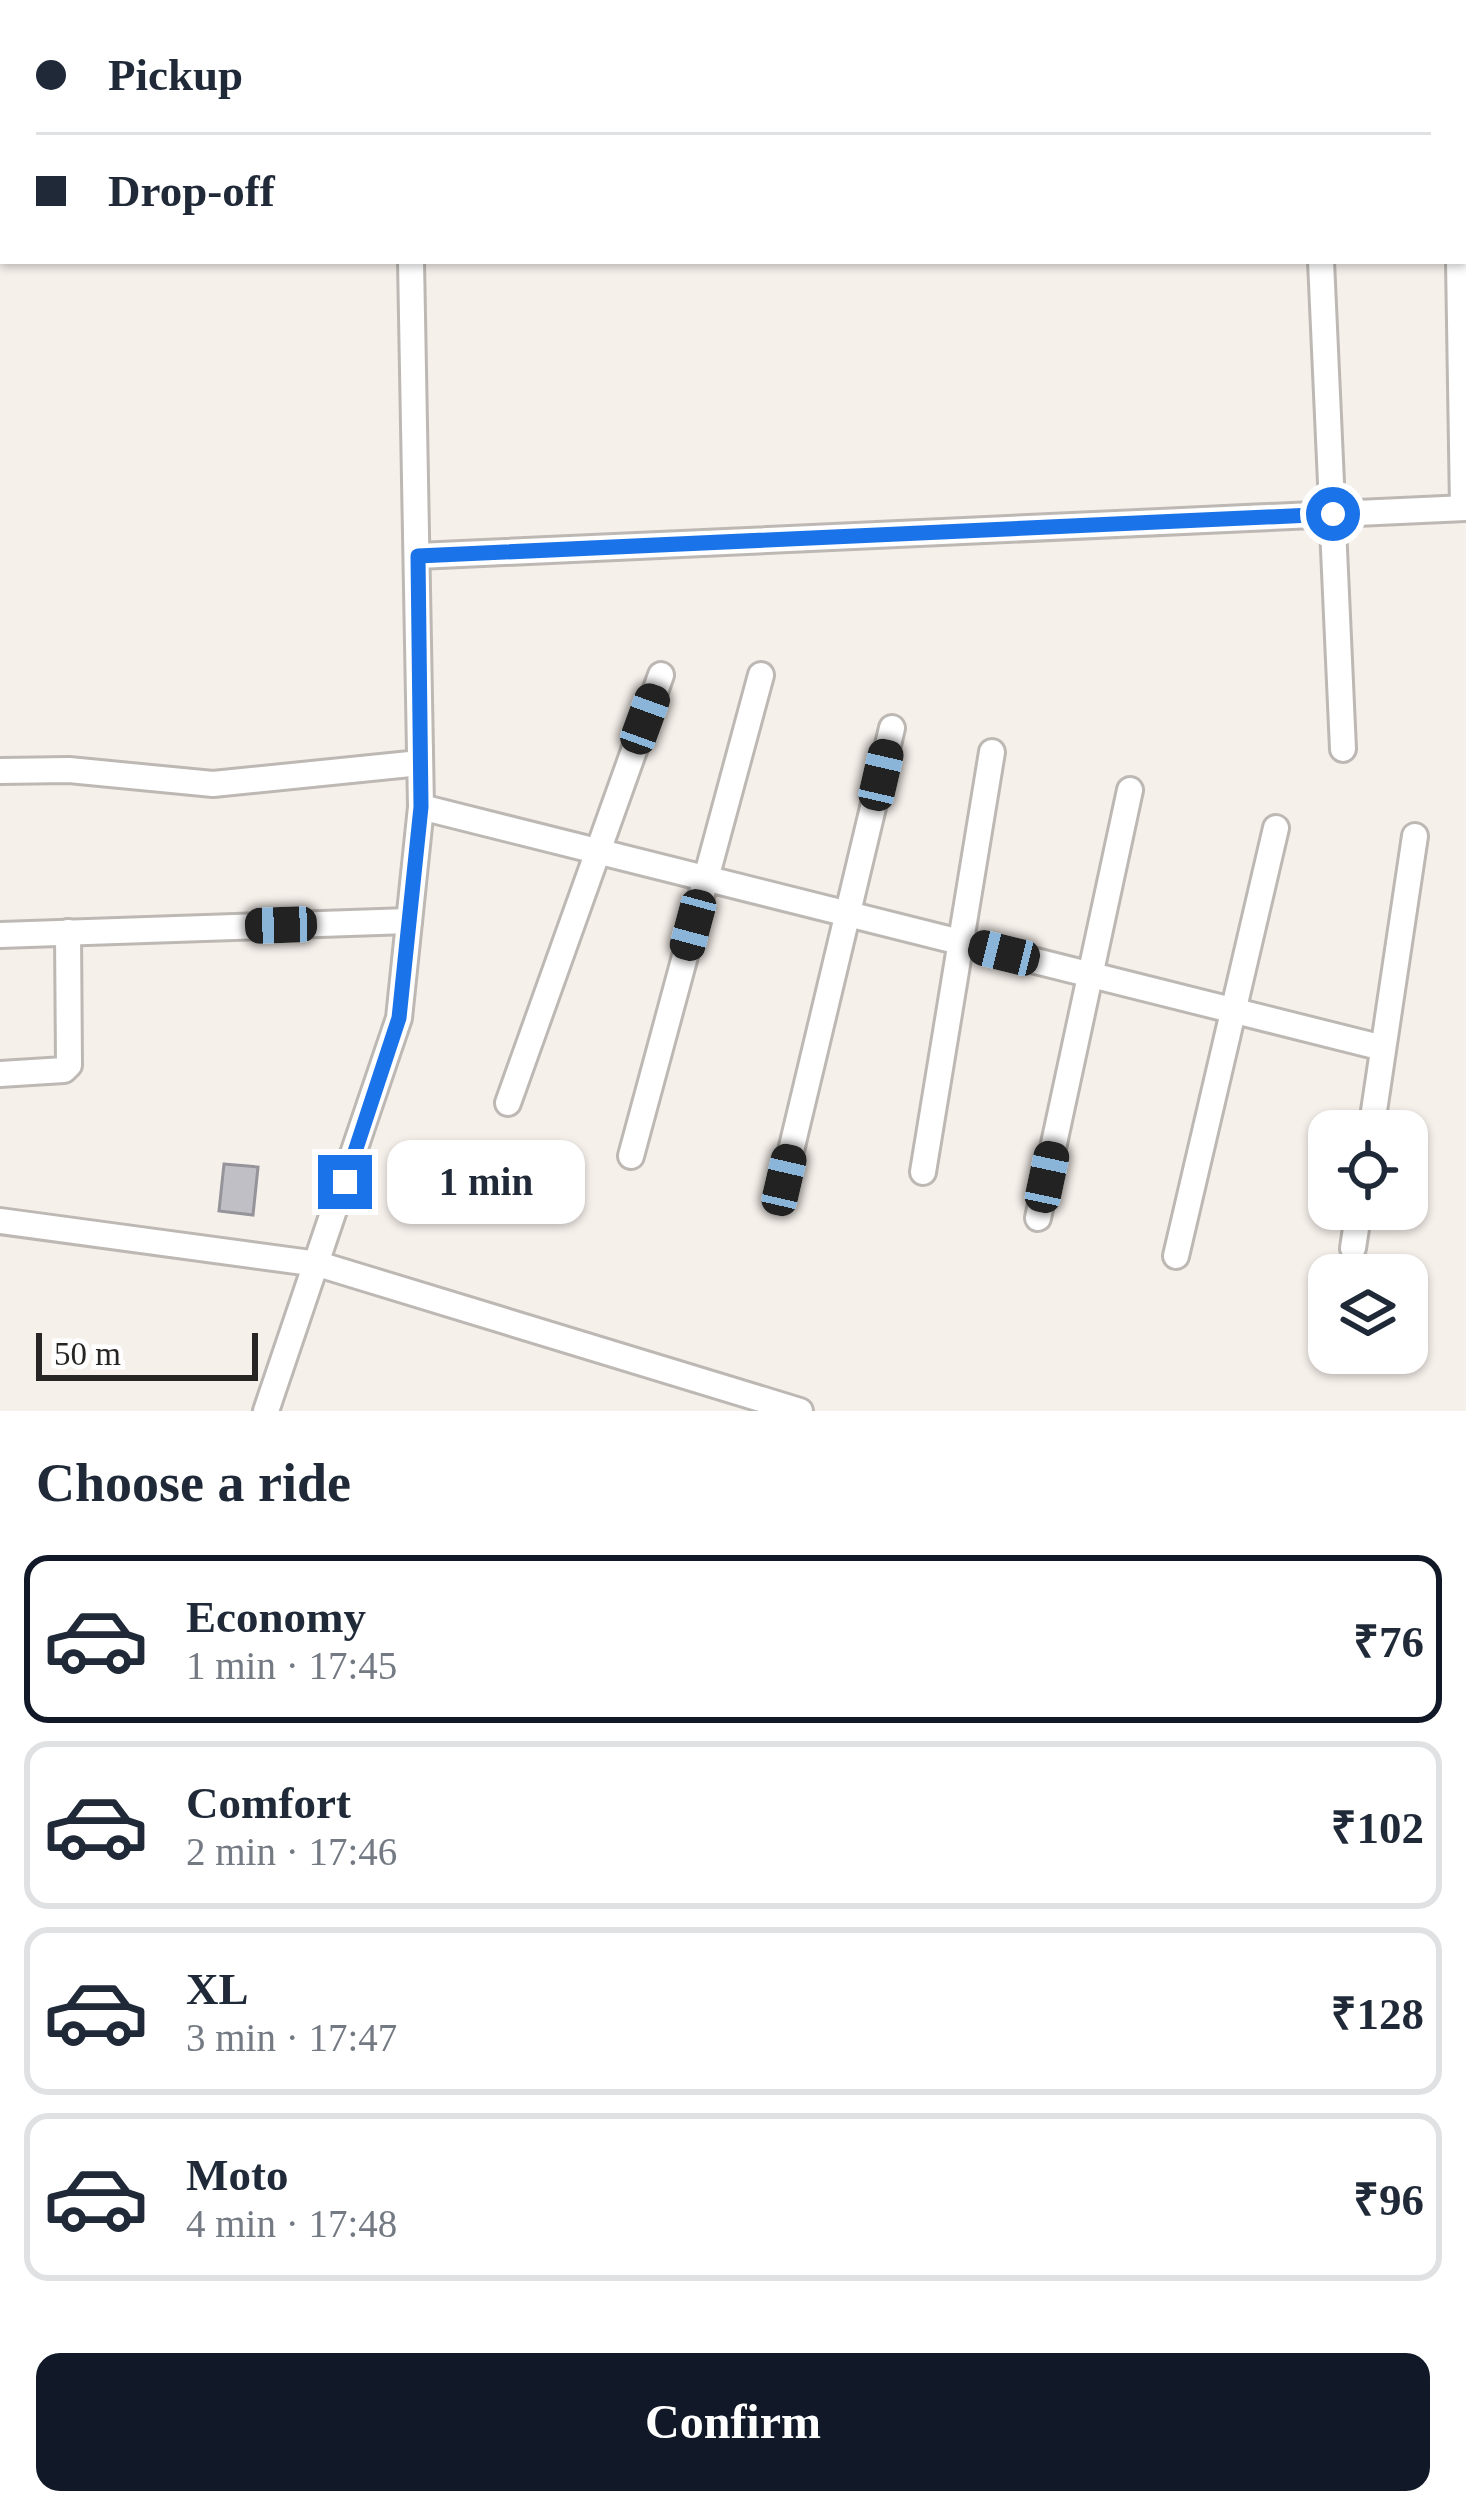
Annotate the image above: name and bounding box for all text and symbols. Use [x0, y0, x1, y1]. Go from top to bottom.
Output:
text: Pickup [108, 50, 243, 100]
text: Drop-off [108, 166, 275, 216]
route start [1306, 487, 1360, 541]
car [616, 679, 674, 759]
car [855, 736, 907, 814]
car [666, 886, 720, 964]
car [244, 906, 318, 944]
car [965, 927, 1043, 979]
map controls [1308, 1110, 1428, 1374]
button: locate [1308, 1110, 1428, 1230]
car [1022, 1138, 1072, 1216]
callout: 1 min [387, 1140, 585, 1224]
car [758, 1141, 810, 1219]
route end [318, 1155, 372, 1209]
text: 1 min [439, 1160, 533, 1203]
button: layers [1308, 1254, 1428, 1374]
scale bar [36, 1327, 258, 1380]
text: 50 m [54, 1336, 121, 1372]
text: Choose a ride [36, 1453, 351, 1513]
icon: car [42, 1585, 150, 1693]
text: Economy [186, 1592, 366, 1642]
text: ₹76 [1353, 1617, 1424, 1667]
text: 1 min · 17:45 [186, 1644, 397, 1687]
icon: car [42, 1771, 150, 1879]
text: Comfort [186, 1778, 351, 1828]
text: ₹102 [1331, 1803, 1424, 1853]
text: 2 min · 17:46 [186, 1830, 397, 1873]
icon: car [42, 1957, 150, 2065]
text: XL [186, 1964, 249, 2014]
text: ₹128 [1331, 1989, 1424, 2039]
text: 3 min · 17:47 [186, 2016, 397, 2059]
icon: car [42, 2143, 150, 2251]
text: Moto [186, 2150, 288, 2200]
text: ₹96 [1353, 2175, 1424, 2225]
text: 4 min · 17:48 [186, 2202, 397, 2245]
button: Confirm [36, 2353, 1430, 2491]

